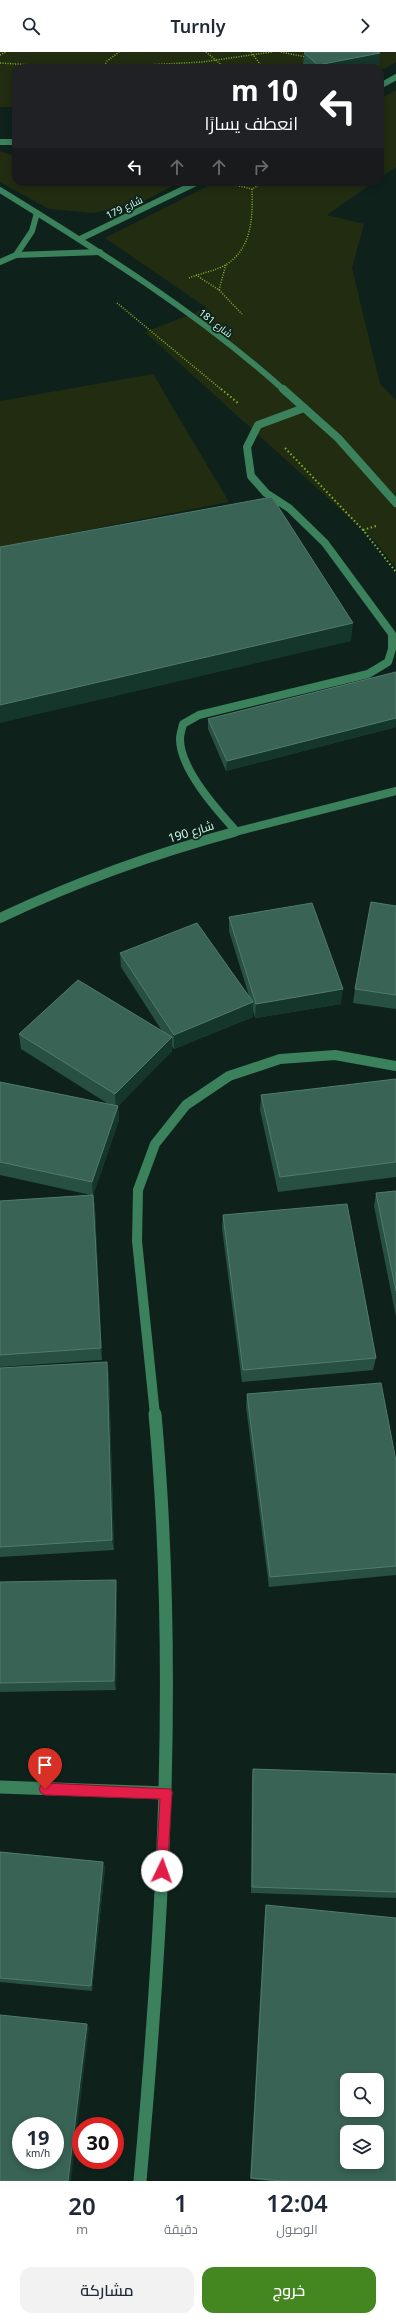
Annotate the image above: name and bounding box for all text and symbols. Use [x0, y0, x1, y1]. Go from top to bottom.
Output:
text: Turnly [170, 14, 226, 38]
icon: search [20, 15, 42, 37]
icon: forward [354, 15, 376, 37]
text: 10 m [231, 71, 298, 109]
icon: left [312, 80, 364, 132]
text: انعطف يسارًا [205, 111, 298, 135]
icon: left [124, 156, 146, 178]
icon: ahead [166, 156, 188, 178]
icon: ahead [208, 156, 230, 178]
icon: right [250, 156, 272, 178]
street label: شارع 179 [103, 192, 145, 222]
street label: شارع 181 [196, 305, 236, 341]
street label: شارع 190 [166, 817, 216, 847]
pin [28, 1748, 62, 1789]
icon: arrive [34, 1754, 56, 1776]
position arrow [141, 1850, 183, 1892]
map controls [340, 2073, 384, 2169]
button: search [340, 2073, 384, 2117]
speed limit sign: 30 [72, 2117, 124, 2169]
text: 19 [27, 2124, 49, 2151]
button: layers [340, 2125, 384, 2169]
text: km/h [26, 2146, 50, 2160]
text: 1 [174, 2186, 188, 2219]
text: 12:04 [266, 2186, 328, 2219]
text: 20 [68, 2189, 96, 2222]
text: m [76, 2220, 88, 2238]
text: دقيقة [164, 2220, 198, 2238]
text: الوصول [276, 2220, 318, 2238]
button: مشاركة [20, 2267, 194, 2313]
button: خروج [202, 2267, 376, 2313]

